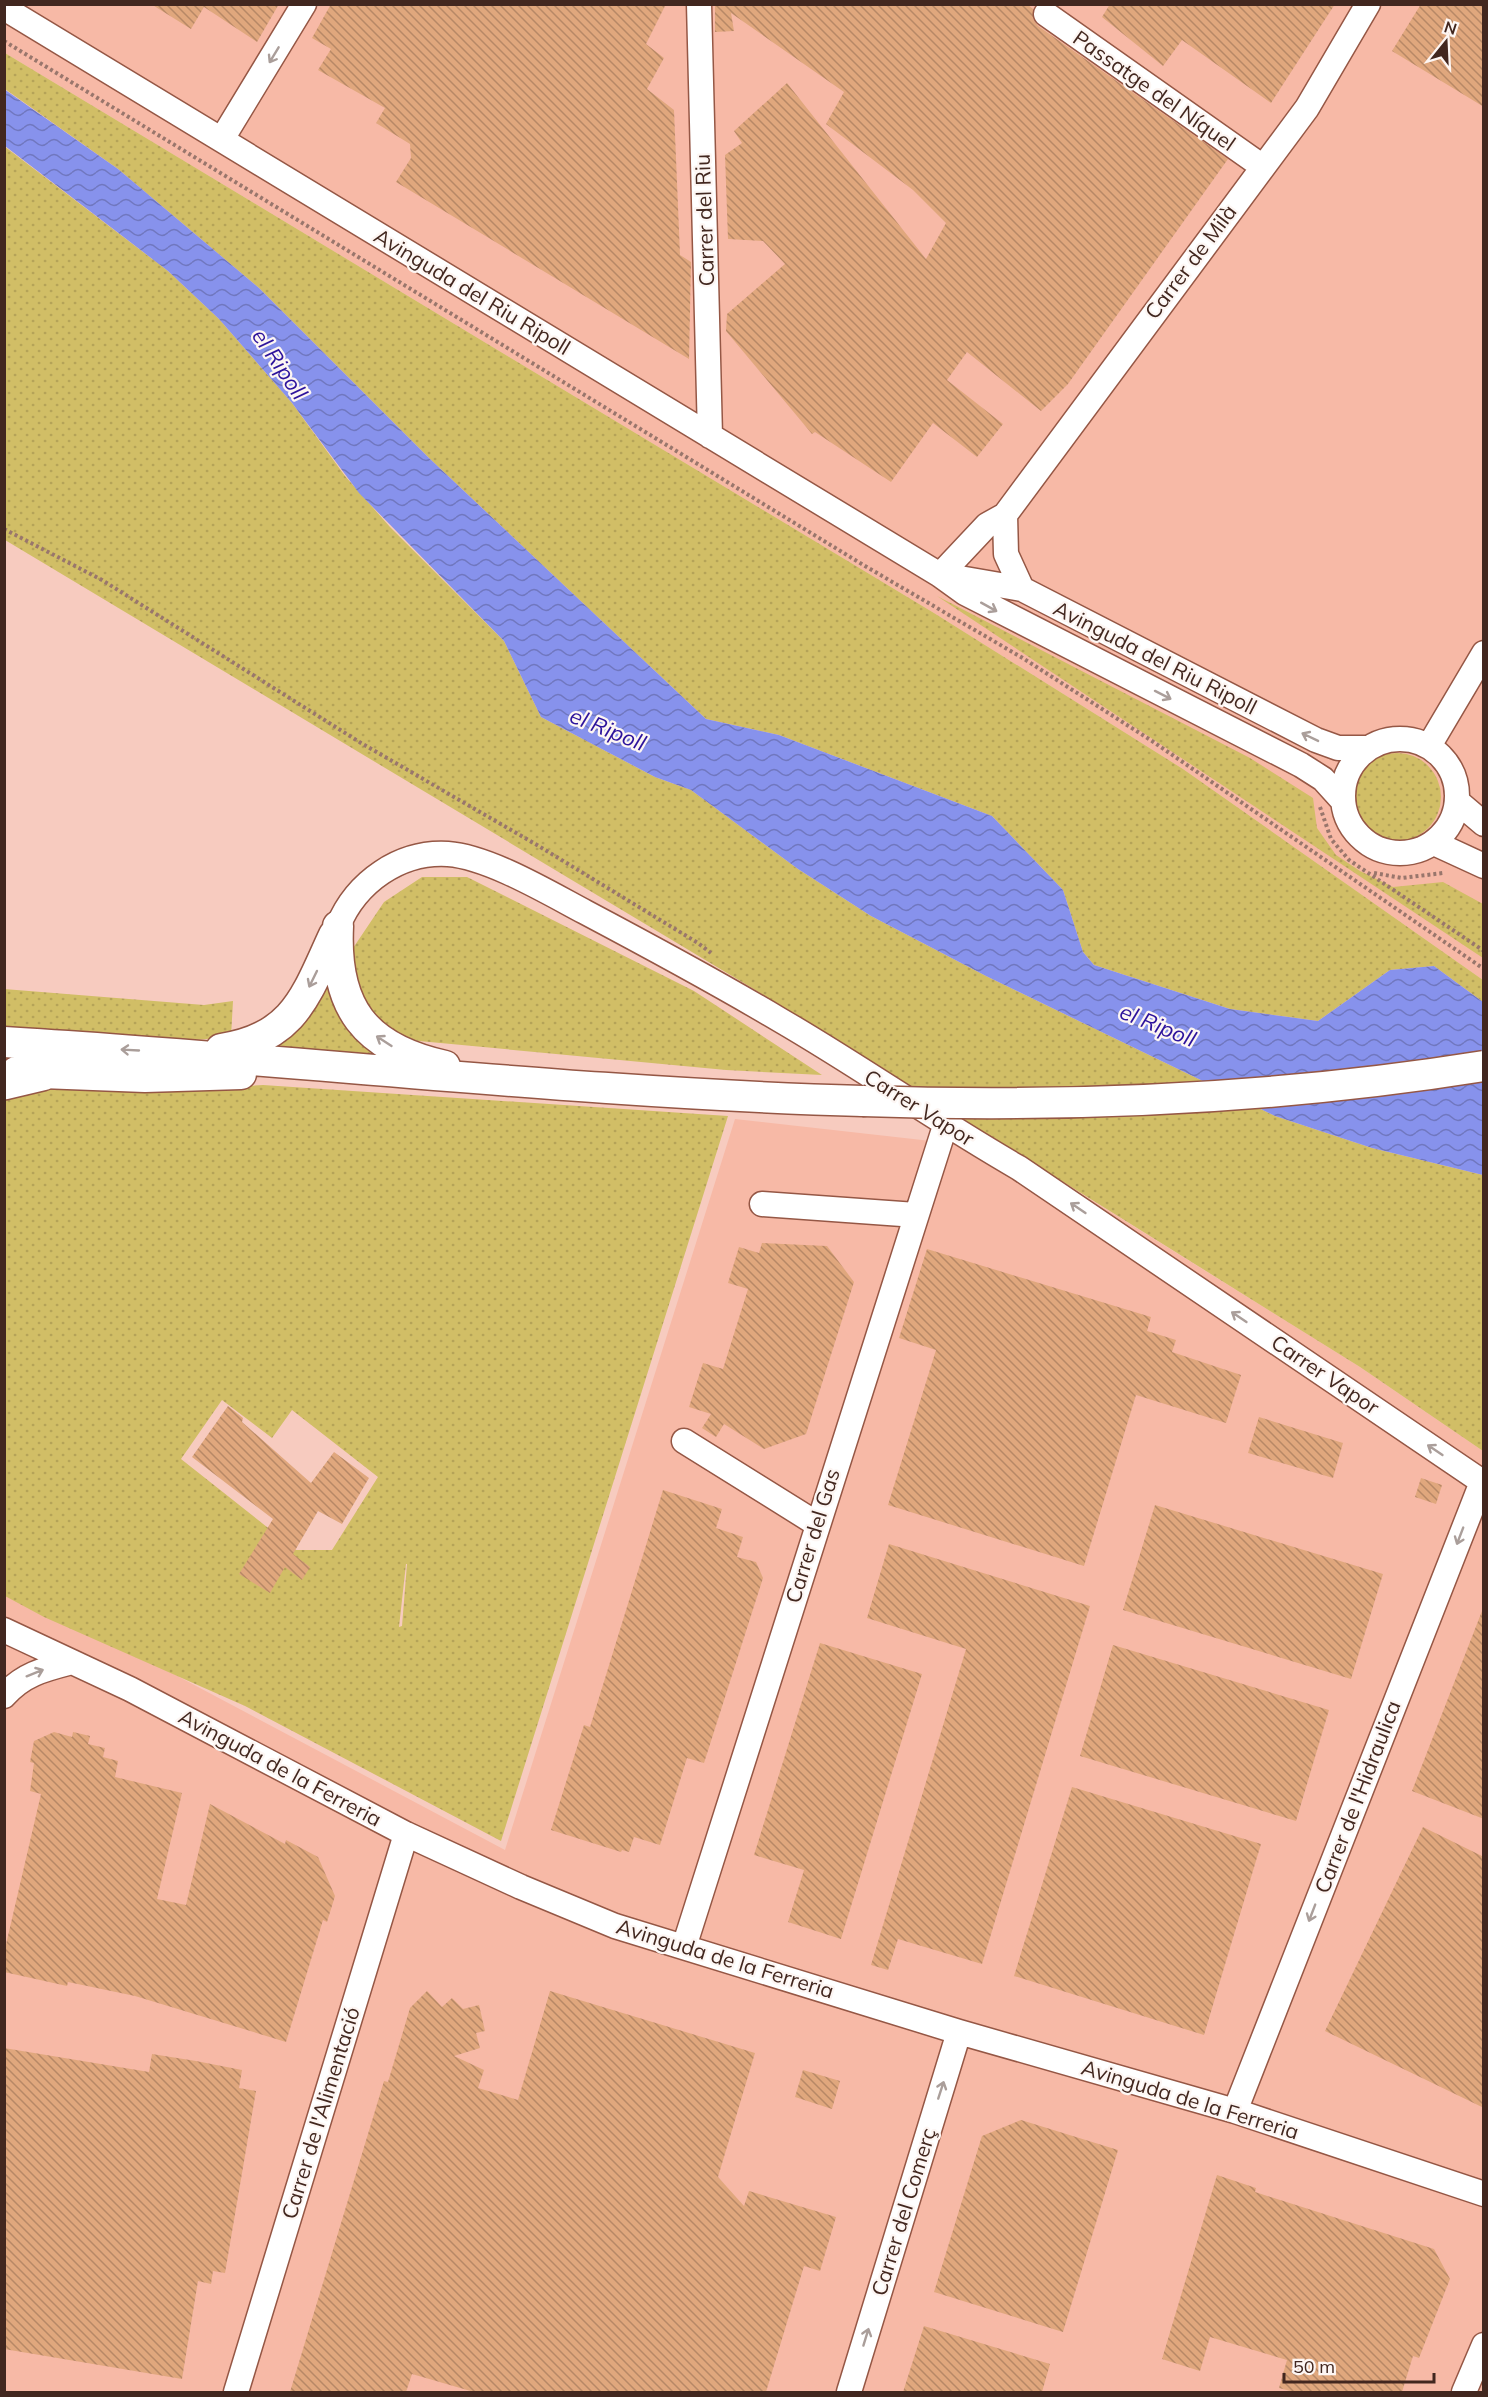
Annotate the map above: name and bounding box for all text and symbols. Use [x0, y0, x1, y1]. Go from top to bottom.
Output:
north arrow [1416, 12, 1476, 72]
text: N [1442, 16, 1459, 39]
street label: Passatge del Níquel [1068, 24, 1241, 156]
one-way arrow [268, 46, 280, 63]
street label: Carrer del Riu [689, 153, 719, 287]
street label: Carrer de Milà [1139, 199, 1242, 324]
street label: Avinguda del Riu Ripoll [370, 222, 575, 360]
water label: el Ripoll [246, 323, 314, 405]
street label: Avinguda del Riu Ripoll [1050, 595, 1261, 720]
one-way arrow [980, 601, 997, 613]
one-way arrow [1153, 690, 1171, 701]
water label: el Ripoll [566, 701, 651, 757]
one-way arrow [1302, 730, 1320, 742]
one-way arrow [307, 970, 319, 988]
water label: el Ripoll [1116, 997, 1201, 1053]
one-way arrow [376, 1035, 393, 1047]
one-way arrow [121, 1044, 141, 1055]
street label: Carrer Vapor [860, 1063, 980, 1151]
one-way arrow [1070, 1202, 1086, 1214]
one-way arrow [1231, 1311, 1248, 1323]
street label: Carrer Vapor [1267, 1329, 1385, 1420]
one-way arrow [1428, 1444, 1444, 1456]
street label: Carrer del Gas [779, 1465, 845, 1606]
one-way arrow [1454, 1527, 1465, 1545]
one-way arrow [25, 1667, 44, 1678]
street label: Carrer de l'Hidraulica [1308, 1697, 1406, 1897]
street label: Avinguda de la Ferreria [175, 1703, 386, 1832]
one-way arrow [1306, 1904, 1317, 1922]
street label: Avinguda de la Ferreria [613, 1913, 837, 2004]
street label: Carrer de l'Alimentació [275, 2004, 365, 2222]
street label: Avinguda de la Ferreria [1078, 2054, 1302, 2145]
one-way arrow [936, 2081, 947, 2100]
street label: Carrer del Comerç [865, 2125, 941, 2299]
one-way arrow [861, 2327, 872, 2346]
scale bar [1284, 2346, 1434, 2384]
text: 50 m [1293, 2355, 1335, 2378]

